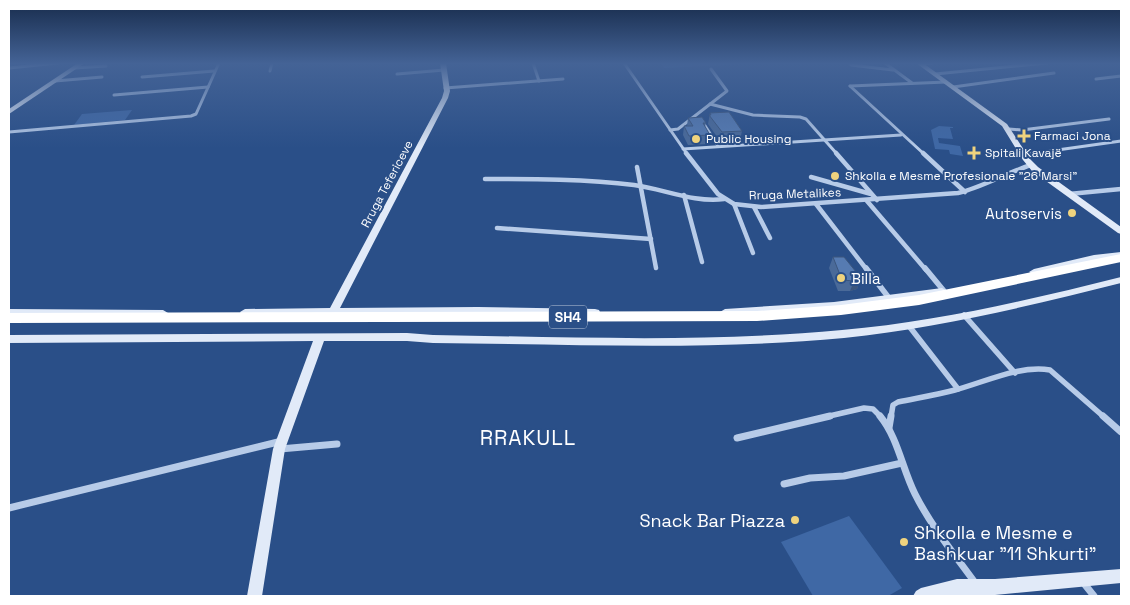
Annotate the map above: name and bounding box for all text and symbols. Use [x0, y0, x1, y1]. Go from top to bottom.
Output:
place label: Farmaci Jona [1034, 128, 1111, 144]
marker: Farmaci Jona [1018, 130, 1030, 142]
place label: Public Housing [706, 131, 791, 147]
marker: Public Housing [690, 133, 702, 145]
street label: Rruga Tefericeve [357, 138, 417, 230]
place label: Spitali Kavajë [985, 145, 1062, 161]
marker: Spitali Kavajë [967, 146, 981, 160]
place label: Shkolla e Mesme Profesionale "26 Marsi" [845, 168, 1077, 184]
marker: Shkolla e Mesme Profesionale "26 Marsi" [829, 170, 841, 182]
street label: Rruga Metalikes [749, 184, 841, 204]
place label: Autoservis [985, 204, 1062, 223]
marker: Autoservis [1066, 207, 1078, 219]
place label: Billa [851, 269, 881, 288]
marker: Billa [835, 272, 847, 284]
road number: SH4 [549, 306, 587, 328]
district label: RRAKULL [480, 424, 576, 451]
place label: Snack Bar Piazza [639, 509, 785, 532]
marker: Snack Bar Piazza [789, 514, 801, 526]
place label: Shkolla e Mesme e Bashkuar "11 Shkurti" [914, 521, 1096, 565]
marker: Shkolla e Mesme e Bashkuar "11 Shkurti" [898, 536, 910, 548]

